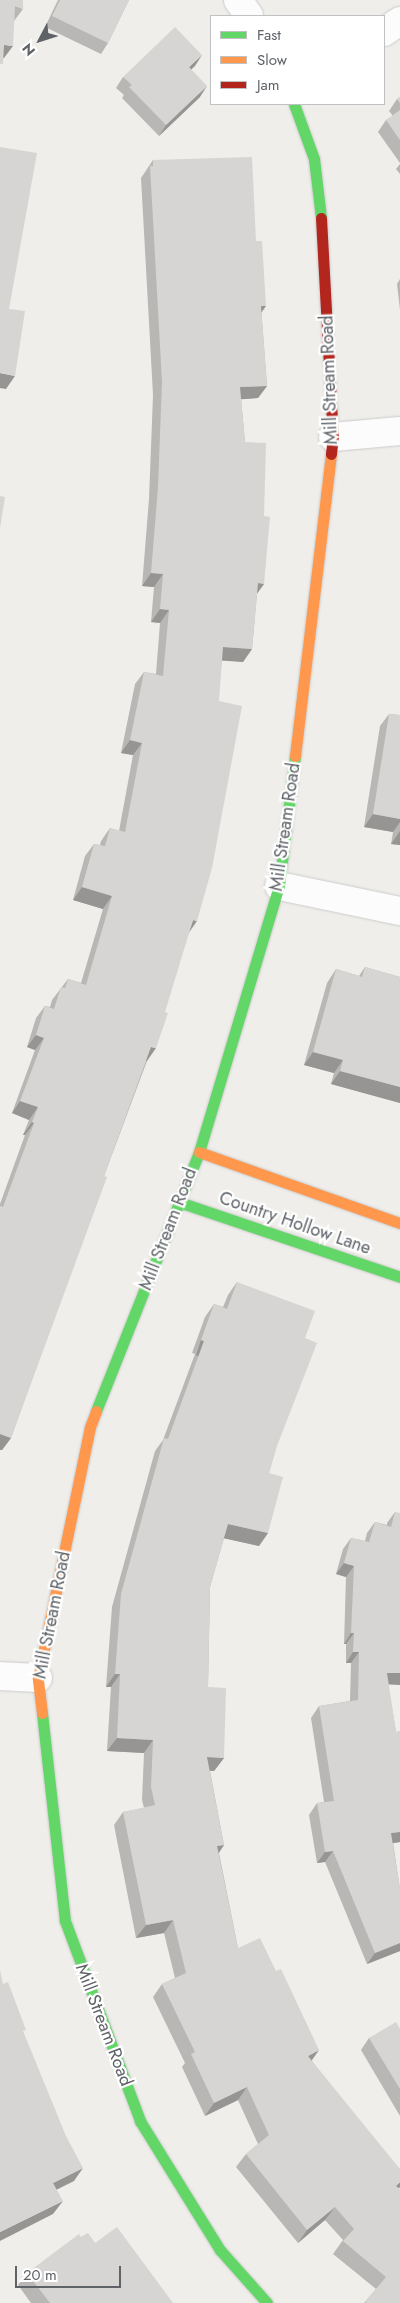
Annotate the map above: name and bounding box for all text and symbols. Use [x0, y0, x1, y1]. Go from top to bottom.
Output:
north arrow [15, 15, 65, 65]
legend [210, 15, 385, 105]
text: Fast [257, 24, 281, 46]
text: N [17, 39, 40, 60]
text: Slow [257, 49, 287, 71]
text: Jam [257, 74, 280, 96]
street label: Mill Stream Road [316, 315, 342, 445]
street label: Mill Stream Road [265, 762, 305, 892]
street label: Mill Stream Road [135, 1165, 201, 1293]
street label: Country Hollow Lane [216, 1187, 374, 1259]
street label: Mill Stream Road [29, 1550, 75, 1680]
street label: Mill Stream Road [71, 1961, 137, 2089]
scale bar [18, 2256, 124, 2288]
text: 20 m [23, 2264, 57, 2286]

